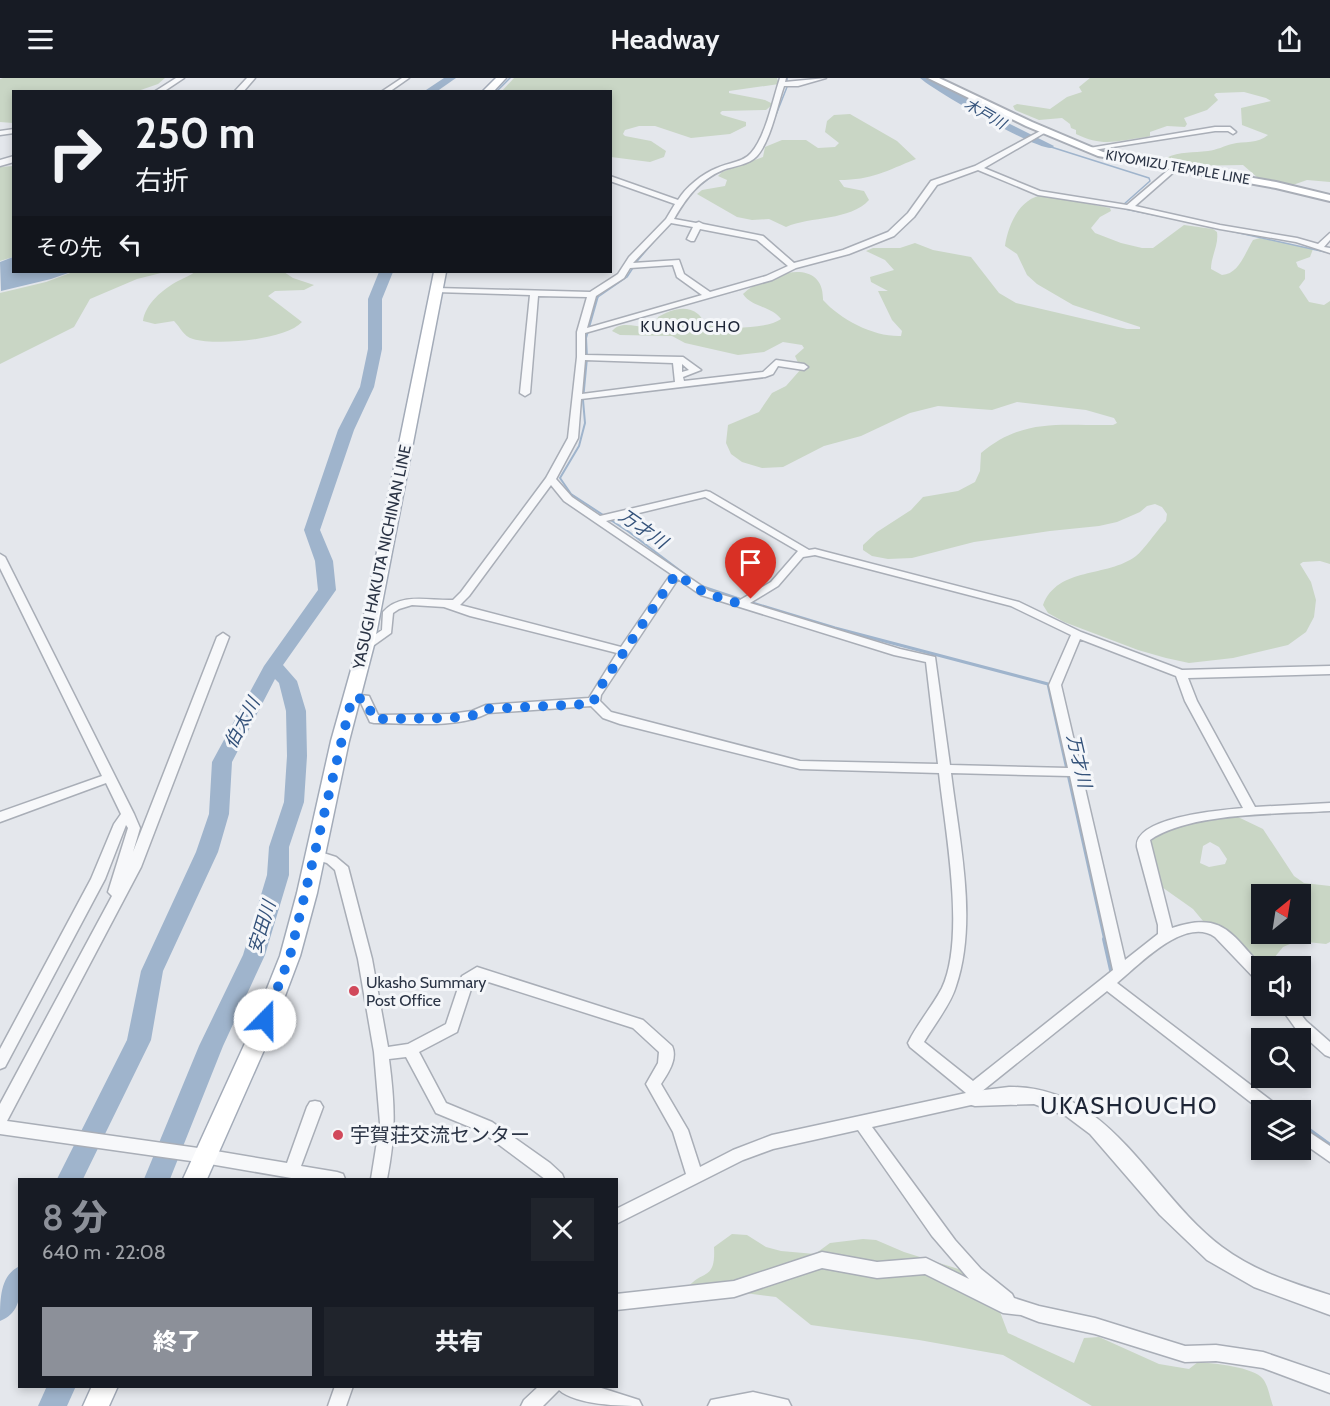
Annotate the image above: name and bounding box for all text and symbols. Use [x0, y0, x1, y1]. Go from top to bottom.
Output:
icon: menu [24, 23, 57, 56]
text: Headway [611, 23, 719, 56]
icon: share [1273, 23, 1306, 56]
water label: 木戸川 [961, 95, 1011, 134]
text: 250 m [135, 107, 255, 159]
icon: right [36, 114, 114, 192]
street label: KIYOMIZU TEMPLE LINE [1104, 145, 1252, 189]
text: 右折 [135, 164, 189, 197]
icon: left [114, 228, 147, 261]
text: その先 [36, 234, 102, 261]
district label: KUNOUCHO [640, 317, 742, 336]
street label: YASUGI HAKUTA NICHINAN LINE [349, 443, 415, 672]
water label: 万才川 [615, 505, 673, 555]
pin [725, 537, 776, 599]
icon: arrive [734, 546, 767, 579]
water label: 伯太川 [220, 692, 265, 752]
water label: 万才川 [1062, 732, 1096, 792]
north arrow [1251, 884, 1311, 944]
map controls [1251, 884, 1311, 1160]
water label: 安田川 [244, 896, 281, 956]
button: sound [1251, 956, 1311, 1016]
place label: Ukasho Summary Post Office [366, 973, 486, 1010]
marker: Ukasho Summary Post Office [347, 984, 361, 998]
position arrow [233, 988, 297, 1052]
button: search [1251, 1028, 1311, 1088]
district label: UKASHOUCHO [1040, 1091, 1218, 1120]
button: layers [1251, 1100, 1311, 1160]
place label: 宇賀荘交流センター [350, 1123, 530, 1147]
marker: 宇賀荘交流センター [331, 1128, 345, 1142]
text: 8 分 [42, 1195, 108, 1239]
button: close [531, 1198, 594, 1261]
text: 640 m · 22:08 [42, 1240, 166, 1264]
button: 終了 [42, 1307, 312, 1376]
button: 共有 [324, 1307, 594, 1376]

